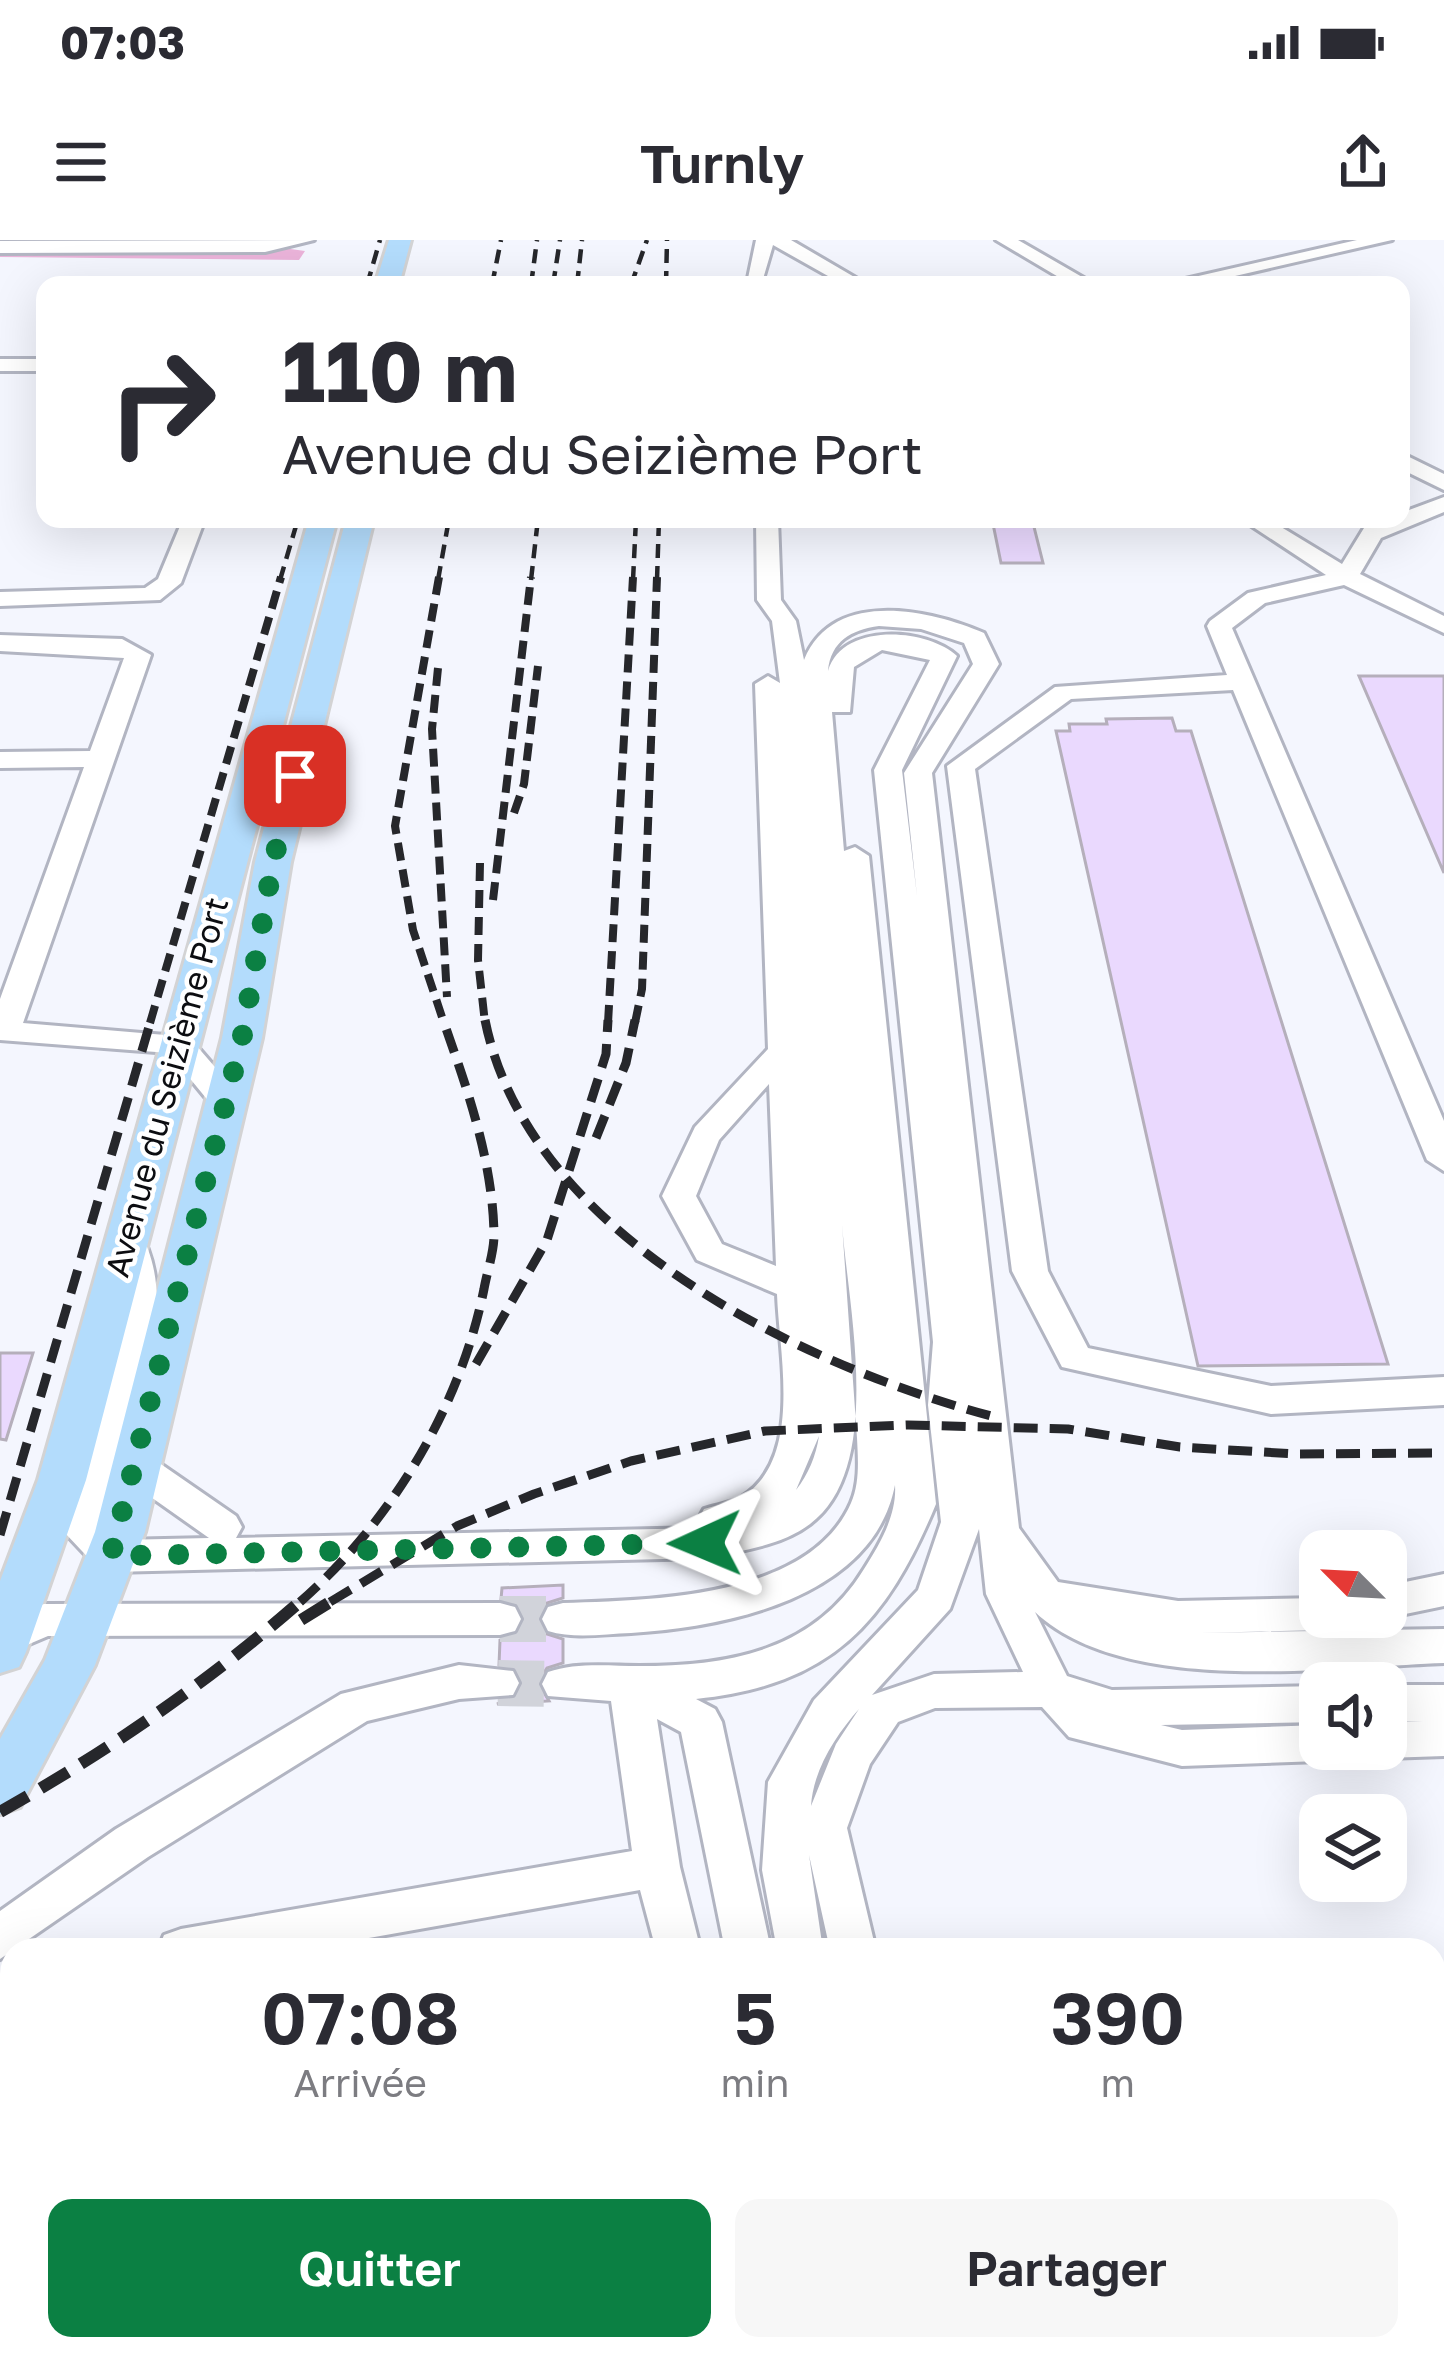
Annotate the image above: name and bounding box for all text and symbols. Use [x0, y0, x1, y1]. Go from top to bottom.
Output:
text: 07:03 [60, 15, 185, 69]
icon: menu [48, 129, 114, 195]
icon: share [1330, 129, 1396, 195]
text: Turnly [640, 130, 804, 195]
text: 110 m [282, 320, 518, 420]
icon: right [84, 324, 240, 480]
text: Avenue du Seizième Port [282, 421, 923, 486]
pin [244, 725, 346, 827]
icon: arrive [262, 743, 328, 809]
street label: Avenue du Seizième Port [96, 893, 236, 1281]
position arrow [642, 1480, 768, 1606]
north arrow [1299, 1530, 1407, 1638]
map controls [1299, 1530, 1407, 1902]
button: sound [1299, 1662, 1407, 1770]
button: layers [1299, 1794, 1407, 1902]
text: 07:08 [261, 1973, 460, 2060]
text: 5 [733, 1973, 777, 2060]
text: 390 [1051, 1973, 1185, 2060]
text: Arrivée [294, 2059, 427, 2106]
text: min [721, 2059, 790, 2106]
text: m [1100, 2059, 1135, 2106]
button: Quitter [48, 2199, 711, 2337]
button: Partager [735, 2199, 1398, 2337]

